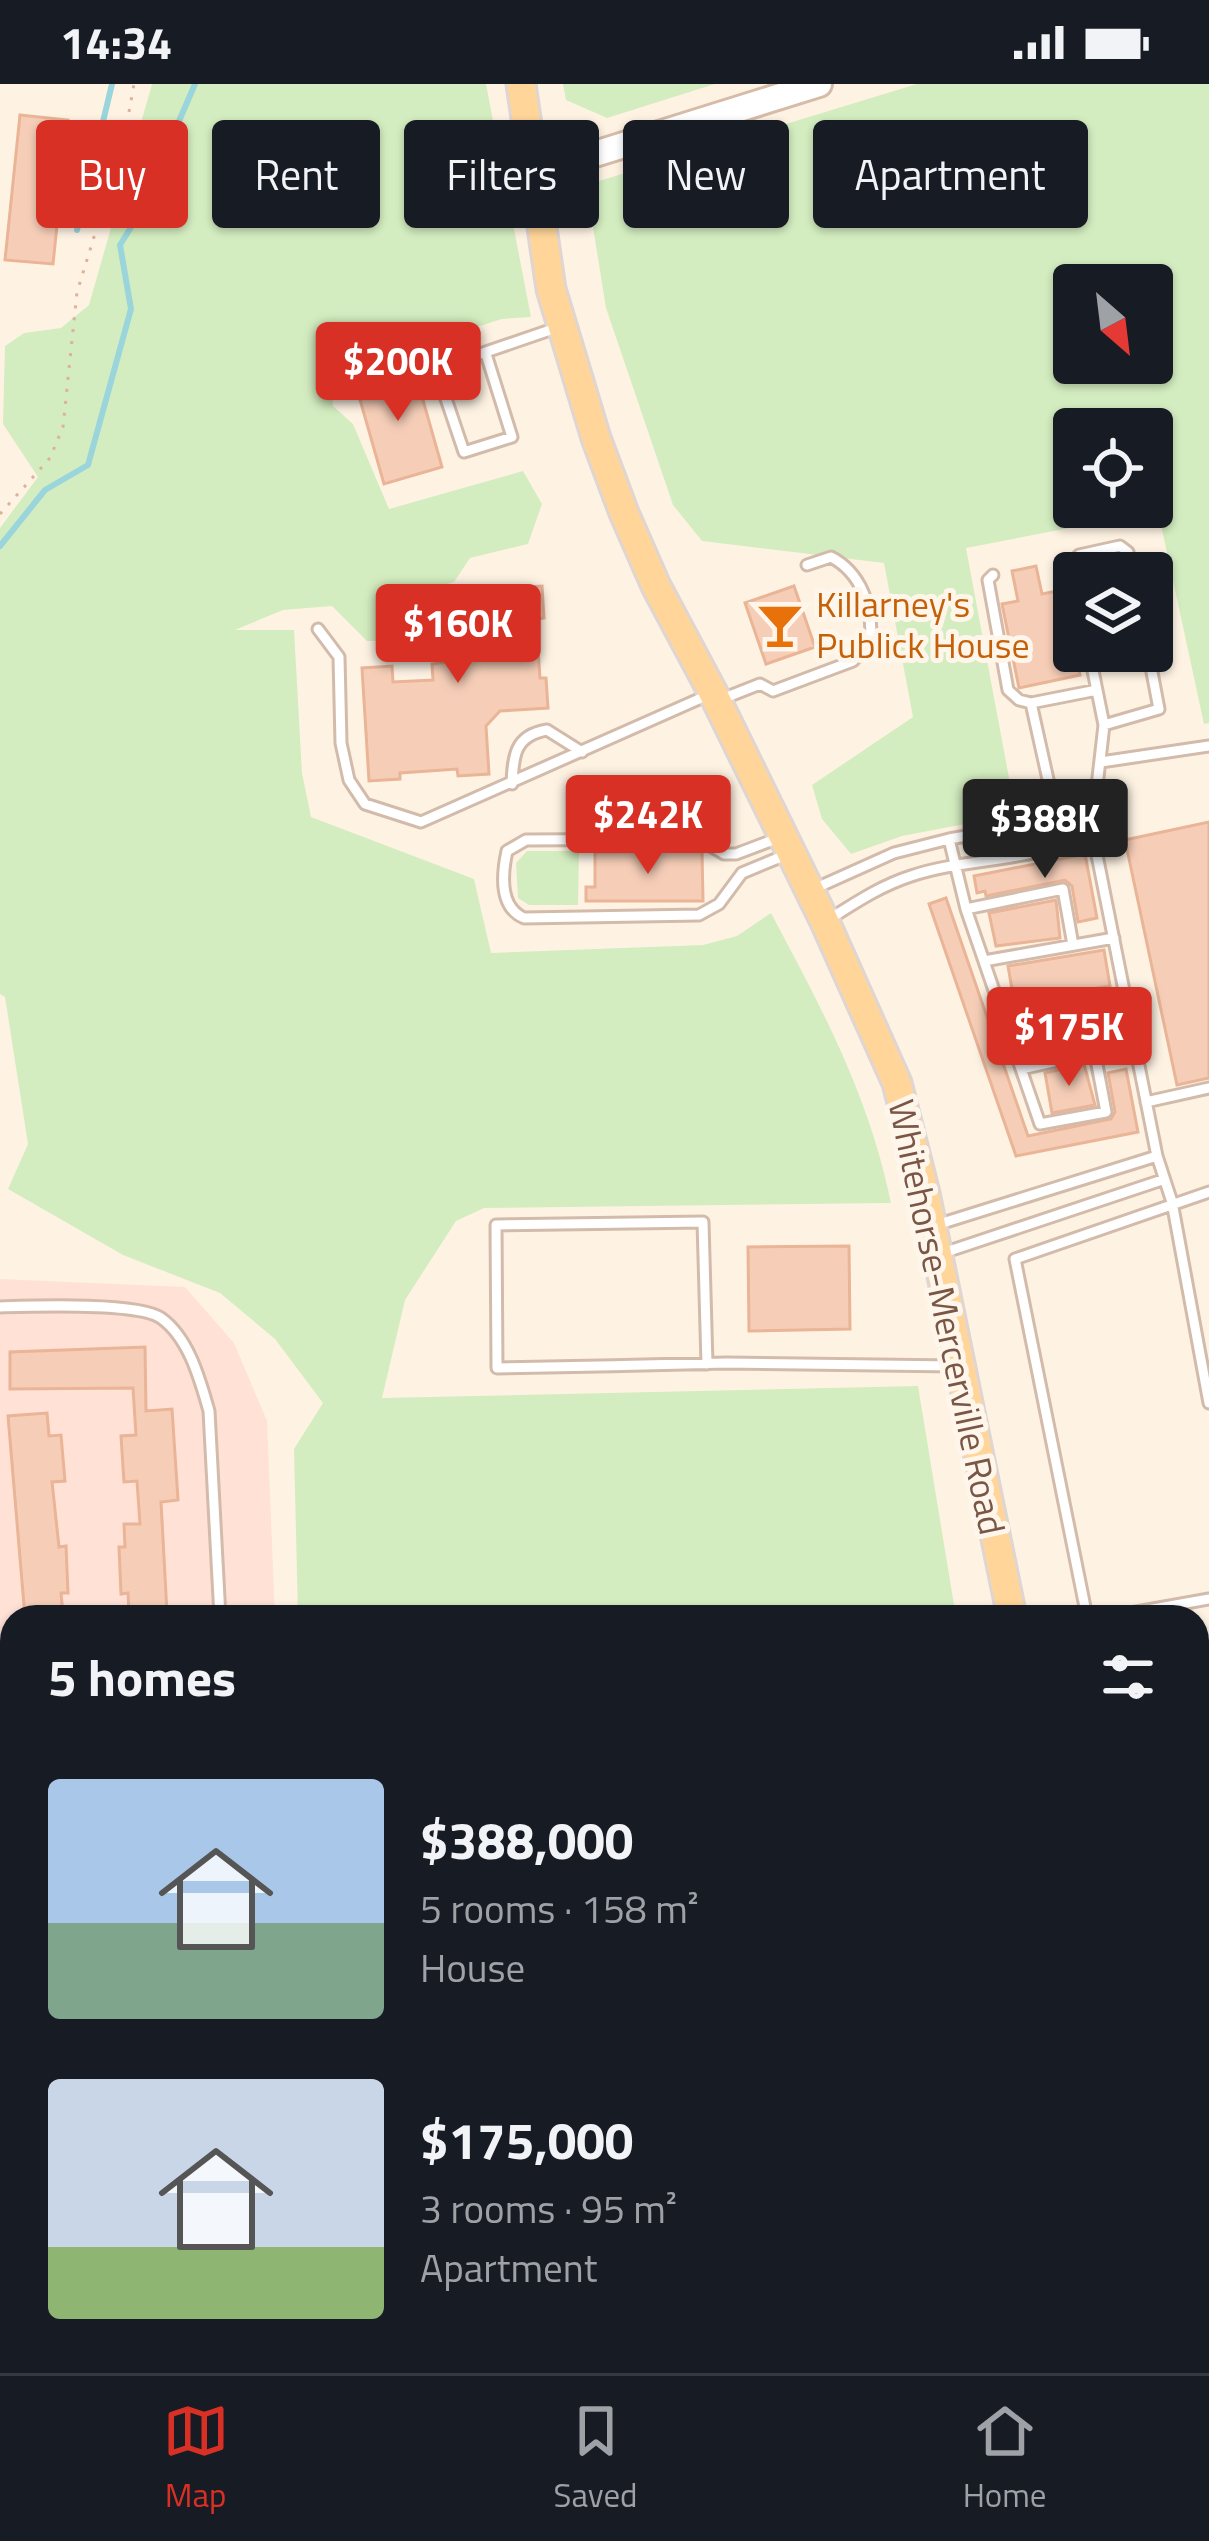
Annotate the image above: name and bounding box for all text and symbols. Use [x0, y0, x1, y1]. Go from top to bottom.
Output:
text: 14:34 [60, 8, 172, 76]
chip: Buy [36, 120, 188, 228]
chip: Rent [212, 120, 380, 228]
chip: Filters [404, 120, 599, 228]
chip: New [623, 120, 789, 228]
chip: Apartment [813, 120, 1088, 228]
north arrow [1053, 264, 1173, 384]
map controls [1053, 264, 1173, 672]
pin: $200K [314, 322, 482, 424]
text: $200K [343, 331, 453, 390]
button: locate [1053, 408, 1173, 528]
button: layers [1053, 552, 1173, 672]
place label: Killarney's Publick House [816, 576, 1030, 672]
pin: $160K [374, 584, 542, 686]
text: $160K [403, 593, 513, 652]
bar icon: Killarney's Publick House [755, 600, 805, 650]
pin: $242K [564, 775, 732, 877]
pin: $388K [961, 779, 1129, 881]
text: $242K [593, 784, 703, 843]
text: $388K [990, 788, 1100, 847]
pin: $175K [985, 987, 1153, 1089]
text: $175K [1014, 996, 1124, 1055]
street label: Whitehorse-Mercerville Road [874, 1094, 1021, 1540]
text: 5 homes [48, 1638, 236, 1716]
icon: filters [1095, 1644, 1161, 1710]
text: $388,000 [420, 1801, 633, 1879]
icon: home [144, 1827, 288, 1971]
text: 5 rooms · 158 m² [420, 1879, 699, 1938]
text: House [420, 1938, 525, 1997]
text: $175,000 [420, 2101, 633, 2179]
icon: home [144, 2127, 288, 2271]
text: 3 rooms · 95 m² [420, 2179, 677, 2238]
text: Apartment [420, 2238, 597, 2297]
tab: Map [163, 2398, 229, 2520]
tab: Saved [554, 2398, 638, 2520]
tab: Home [963, 2398, 1046, 2520]

